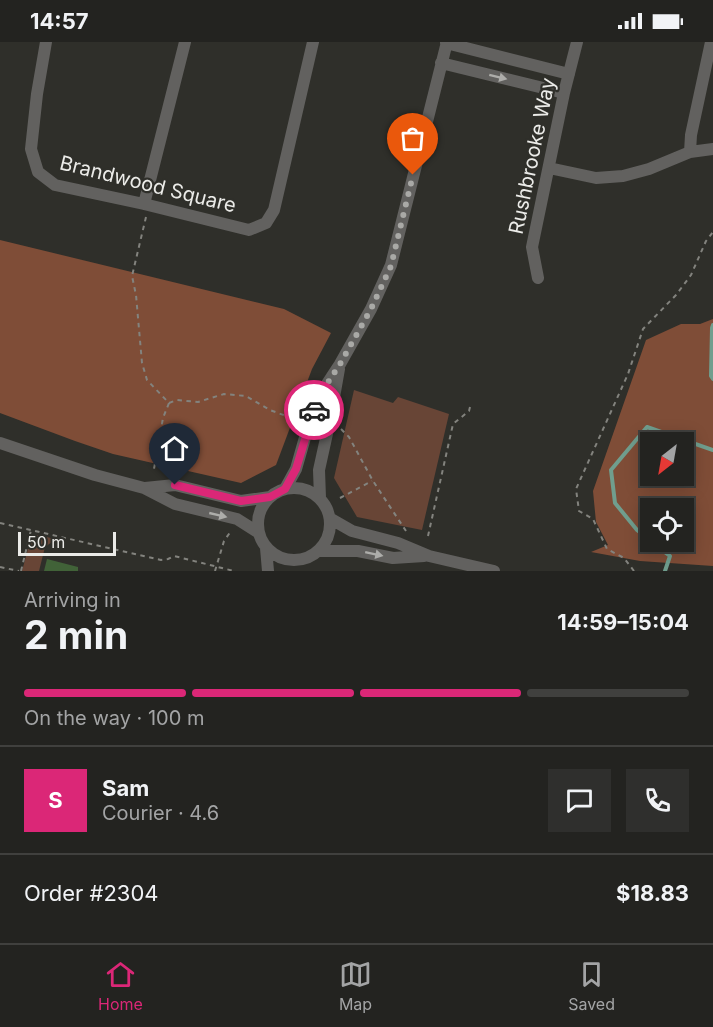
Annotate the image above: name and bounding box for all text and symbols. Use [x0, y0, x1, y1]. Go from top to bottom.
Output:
text: 14:57 [30, 8, 89, 34]
one-way arrow [489, 72, 507, 82]
street label: Rushbrooke Way [504, 76, 560, 236]
pin [387, 113, 438, 175]
icon: bag [396, 122, 429, 155]
street label: Brandwood Square [57, 150, 239, 218]
courier [284, 380, 344, 440]
icon: car [298, 394, 331, 427]
pin [149, 423, 200, 485]
icon: home [158, 432, 191, 465]
north arrow [640, 432, 694, 486]
map controls [640, 432, 694, 552]
button: locate [640, 498, 694, 552]
one-way arrow [209, 511, 228, 520]
scale bar [18, 529, 116, 556]
text: 50 m [27, 532, 65, 552]
one-way arrow [365, 550, 384, 559]
text: Arriving in [24, 588, 121, 612]
text: 14:59–15:04 [557, 609, 689, 635]
text: 2 min [24, 611, 128, 658]
text: On the way · 100 m [24, 706, 204, 730]
button: chat [548, 769, 611, 832]
button: phone [626, 769, 689, 832]
text: Sam [102, 775, 149, 801]
text: S [48, 787, 63, 813]
text: Courier · 4.6 [102, 801, 219, 825]
text: Order #2304 [24, 880, 159, 906]
text: $18.83 [616, 880, 689, 906]
tab: Home [98, 958, 143, 1014]
tab: Map [339, 958, 372, 1014]
tab: Saved [568, 958, 615, 1014]

